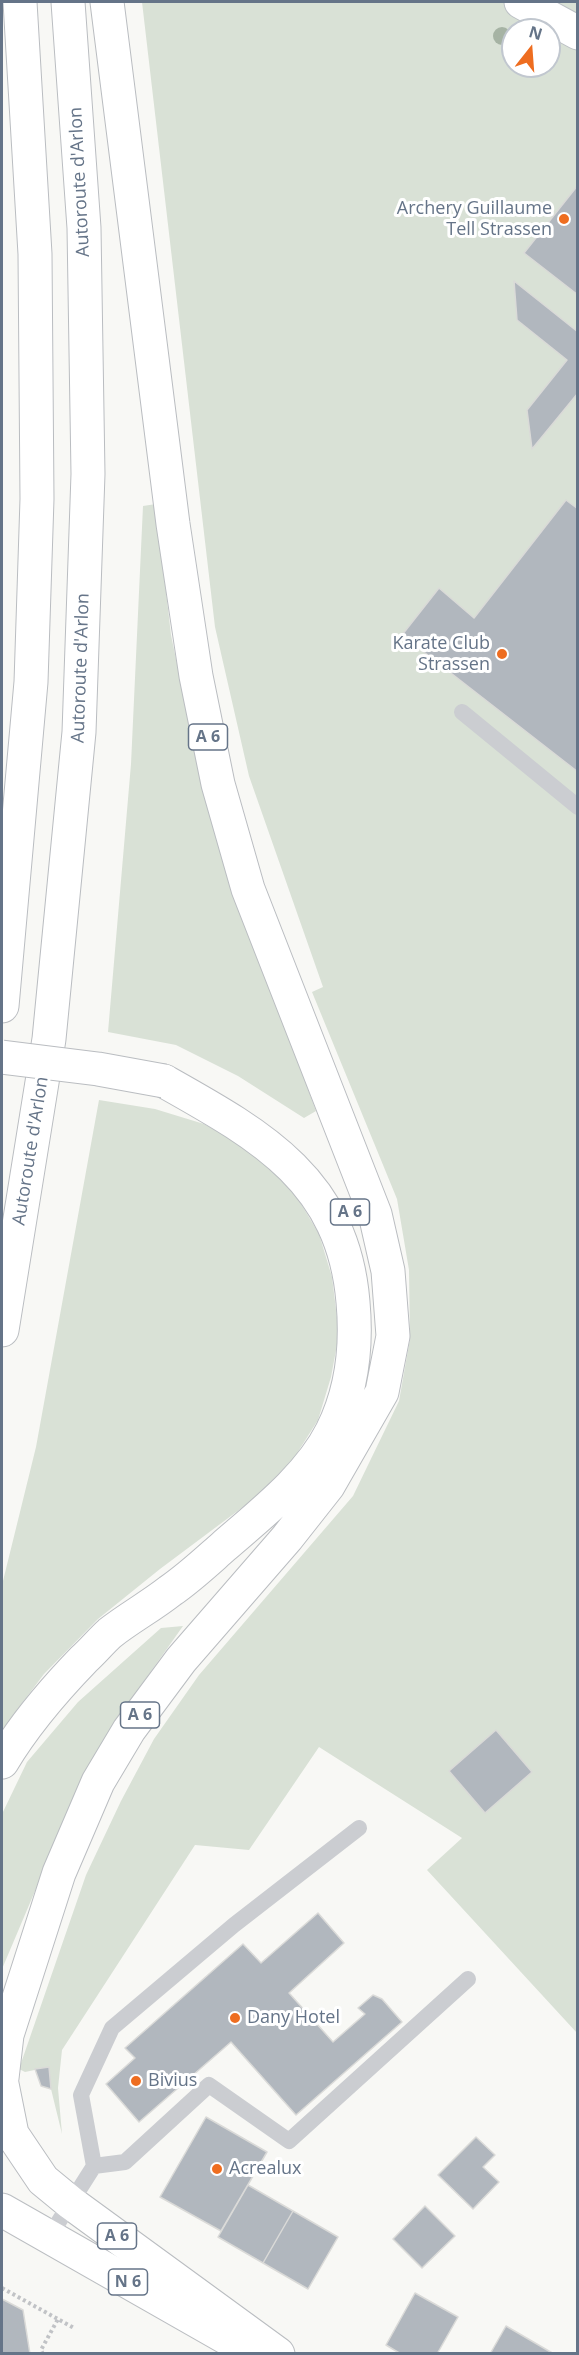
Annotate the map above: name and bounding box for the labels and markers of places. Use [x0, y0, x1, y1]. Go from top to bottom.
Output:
place label: Archery Guillaume Tell Strassen [397, 198, 552, 240]
marker: Archery Guillaume Tell Strassen [557, 212, 571, 226]
place label: Karate Club Strassen [392, 633, 490, 676]
marker: Karate Club Strassen [495, 647, 509, 661]
place label: Dany Hotel [247, 2007, 340, 2029]
marker: Dany Hotel [228, 2011, 242, 2025]
place label: Bivius [148, 2070, 197, 2092]
marker: Bivius [129, 2074, 143, 2088]
place label: Acrealux [229, 2158, 301, 2180]
marker: Acrealux [210, 2162, 224, 2176]

